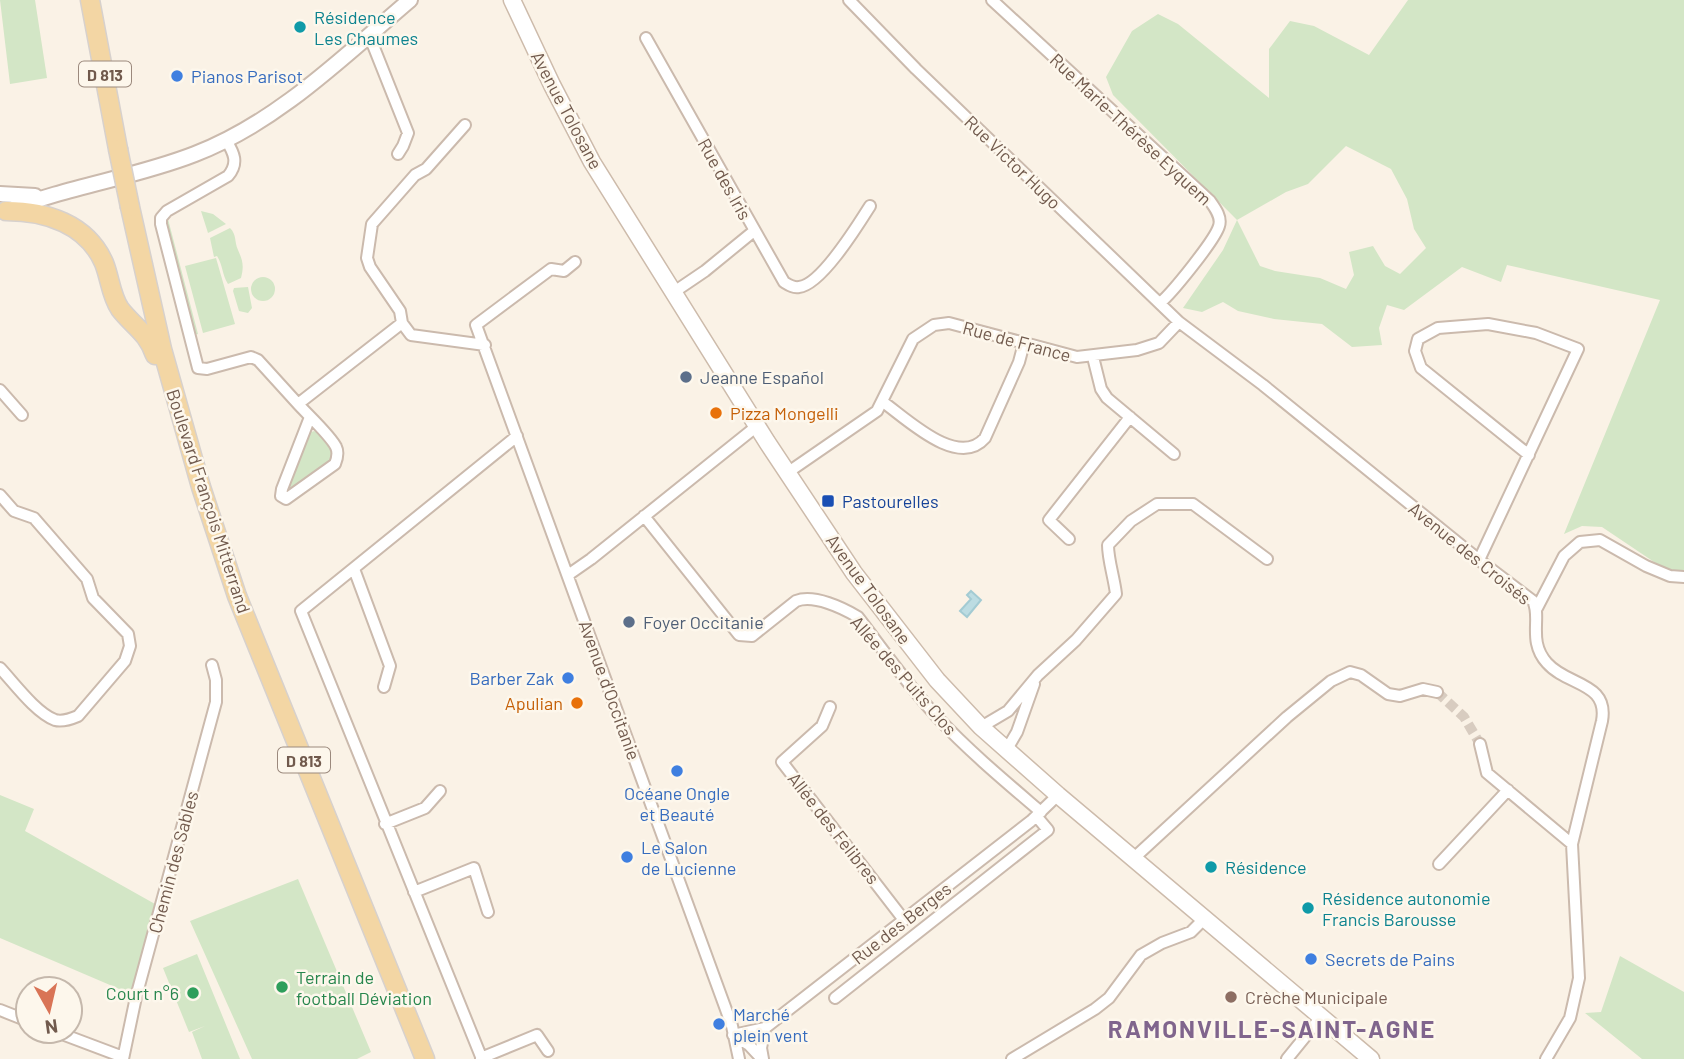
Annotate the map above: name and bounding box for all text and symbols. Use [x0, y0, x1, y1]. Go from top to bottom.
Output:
place label: Résidence Les Chaumes [314, 6, 418, 49]
marker: Résidence Les Chaumes [292, 19, 308, 35]
street label: Avenue Tolosane [527, 47, 607, 173]
street label: Rue Marie-Thérèse Eyquem [1046, 48, 1216, 210]
road number: D 813 [79, 61, 131, 86]
place label: Pianos Parisot [191, 65, 303, 87]
marker: Pianos Parisot [169, 68, 185, 84]
street label: Rue Victor Hugo [960, 110, 1066, 214]
street label: Rue des Iris [694, 134, 756, 224]
street label: Rue de France [961, 316, 1073, 366]
place label: Jeanne Español [700, 366, 824, 388]
marker: Jeanne Español [678, 369, 694, 385]
street label: Boulevard François Mitterrand [162, 386, 256, 616]
place label: Pizza Mongelli [730, 402, 839, 424]
marker: Pizza Mongelli [708, 405, 724, 421]
place label: Pastourelles [842, 490, 939, 512]
marker: Pastourelles [820, 493, 836, 509]
street label: Avenue des Croisés [1404, 497, 1536, 609]
street label: Avenue Tolosane [822, 530, 916, 648]
place label: Foyer Occitanie [643, 611, 764, 633]
street label: Allée des Puits Clos [846, 611, 962, 739]
marker: Foyer Occitanie [621, 614, 637, 630]
street label: Avenue d'Occitanie [575, 617, 645, 763]
place label: Barber Zak [470, 667, 554, 689]
marker: Barber Zak [560, 670, 576, 686]
place label: Apulian [505, 692, 563, 714]
marker: Apulian [569, 695, 585, 711]
road number: D 813 [278, 748, 330, 772]
marker: Océane Ongle et Beauté [669, 763, 685, 779]
street label: Allée des Felibres [784, 768, 884, 888]
place label: Océane Ongle et Beauté [624, 782, 730, 825]
street label: Chemin des Sables [143, 789, 203, 935]
place label: Le Salon de Lucienne [641, 836, 736, 879]
marker: Le Salon de Lucienne [619, 849, 635, 865]
place label: Résidence [1225, 856, 1307, 878]
marker: Résidence [1203, 859, 1219, 875]
street label: Rue des Berges [847, 877, 955, 969]
place label: Résidence autonomie Francis Barousse [1322, 887, 1491, 930]
marker: Résidence autonomie Francis Barousse [1300, 900, 1316, 916]
place label: Secrets de Pains [1325, 948, 1455, 970]
marker: Secrets de Pains [1303, 951, 1319, 967]
place label: Terrain de football Déviation [296, 966, 432, 1009]
north arrow [14, 975, 84, 1045]
marker: Terrain de football Déviation [274, 979, 290, 995]
place label: Court n°6 [106, 982, 179, 1004]
marker: Court n°6 [185, 985, 201, 1001]
place label: Crèche Municipale [1245, 986, 1388, 1008]
marker: Crèche Municipale [1223, 989, 1239, 1005]
place label: Marché plein vent [733, 1003, 809, 1046]
district label: RAMONVILLE-SAINT-AGNE [1108, 1014, 1436, 1043]
text: N [44, 1015, 59, 1040]
marker: Marché plein vent [711, 1016, 727, 1032]

